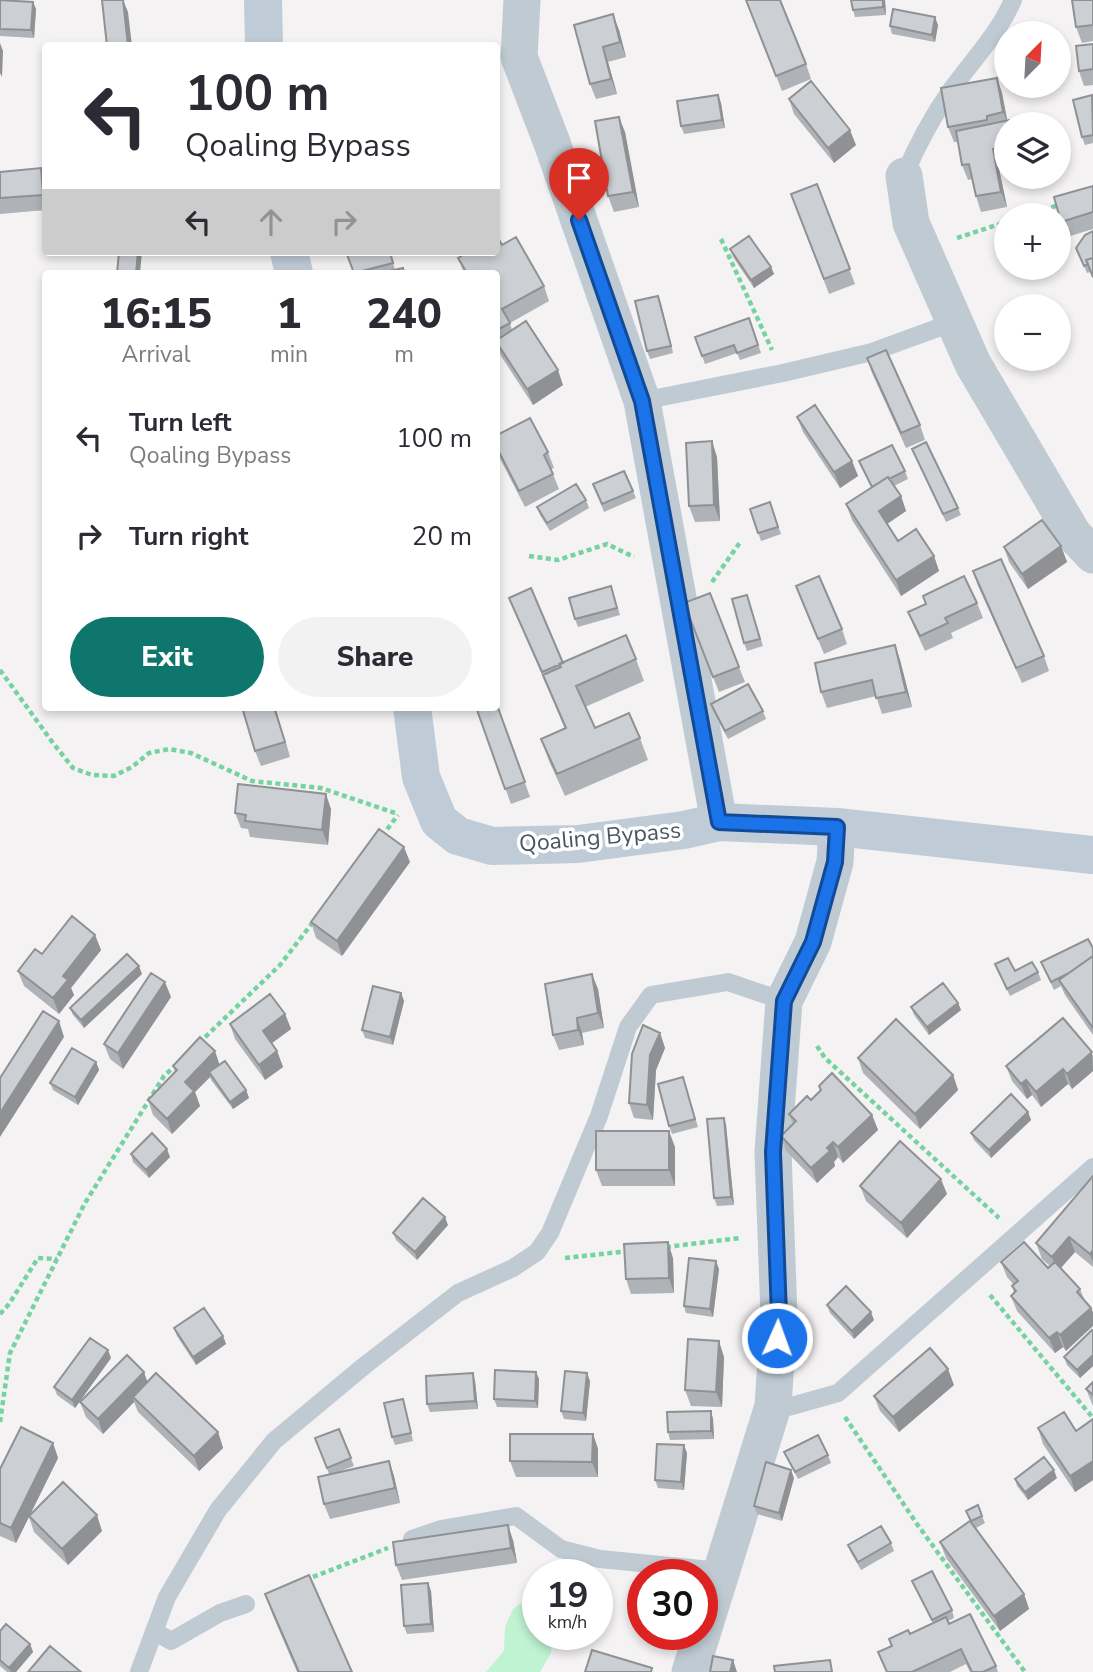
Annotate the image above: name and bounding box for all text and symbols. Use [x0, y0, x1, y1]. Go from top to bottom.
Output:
north arrow [994, 21, 1071, 98]
map controls [994, 21, 1071, 371]
text: 100 m [185, 60, 329, 127]
icon: left [70, 70, 161, 161]
button: layers [994, 112, 1071, 189]
text: Qoaling Bypass [185, 124, 411, 167]
pin [549, 148, 609, 220]
icon: arrive [560, 159, 598, 197]
icon: left [179, 203, 217, 241]
icon: ahead [252, 203, 290, 241]
icon: right [325, 203, 363, 241]
button: + [994, 203, 1071, 280]
text: 16:15 [100, 286, 212, 343]
text: 1 [276, 286, 302, 343]
text: 240 [366, 286, 442, 343]
button: − [994, 294, 1071, 371]
text: Arrival [121, 339, 191, 370]
text: min [270, 339, 308, 370]
text: m [394, 339, 414, 370]
text: Turn left [129, 405, 232, 440]
icon: left [70, 419, 108, 457]
text: 100 m [396, 421, 472, 456]
text: Qoaling Bypass [129, 440, 291, 471]
icon: right [70, 517, 108, 555]
text: Turn right [129, 519, 248, 554]
text: 20 m [412, 519, 472, 554]
button: Exit [70, 617, 264, 697]
button: Share [278, 617, 472, 697]
street label: Qoaling Bypass [518, 814, 682, 860]
position arrow [740, 1301, 814, 1375]
speed limit sign: 30 [627, 1559, 718, 1650]
text: 19 [546, 1572, 589, 1619]
text: km/h [548, 1610, 587, 1634]

